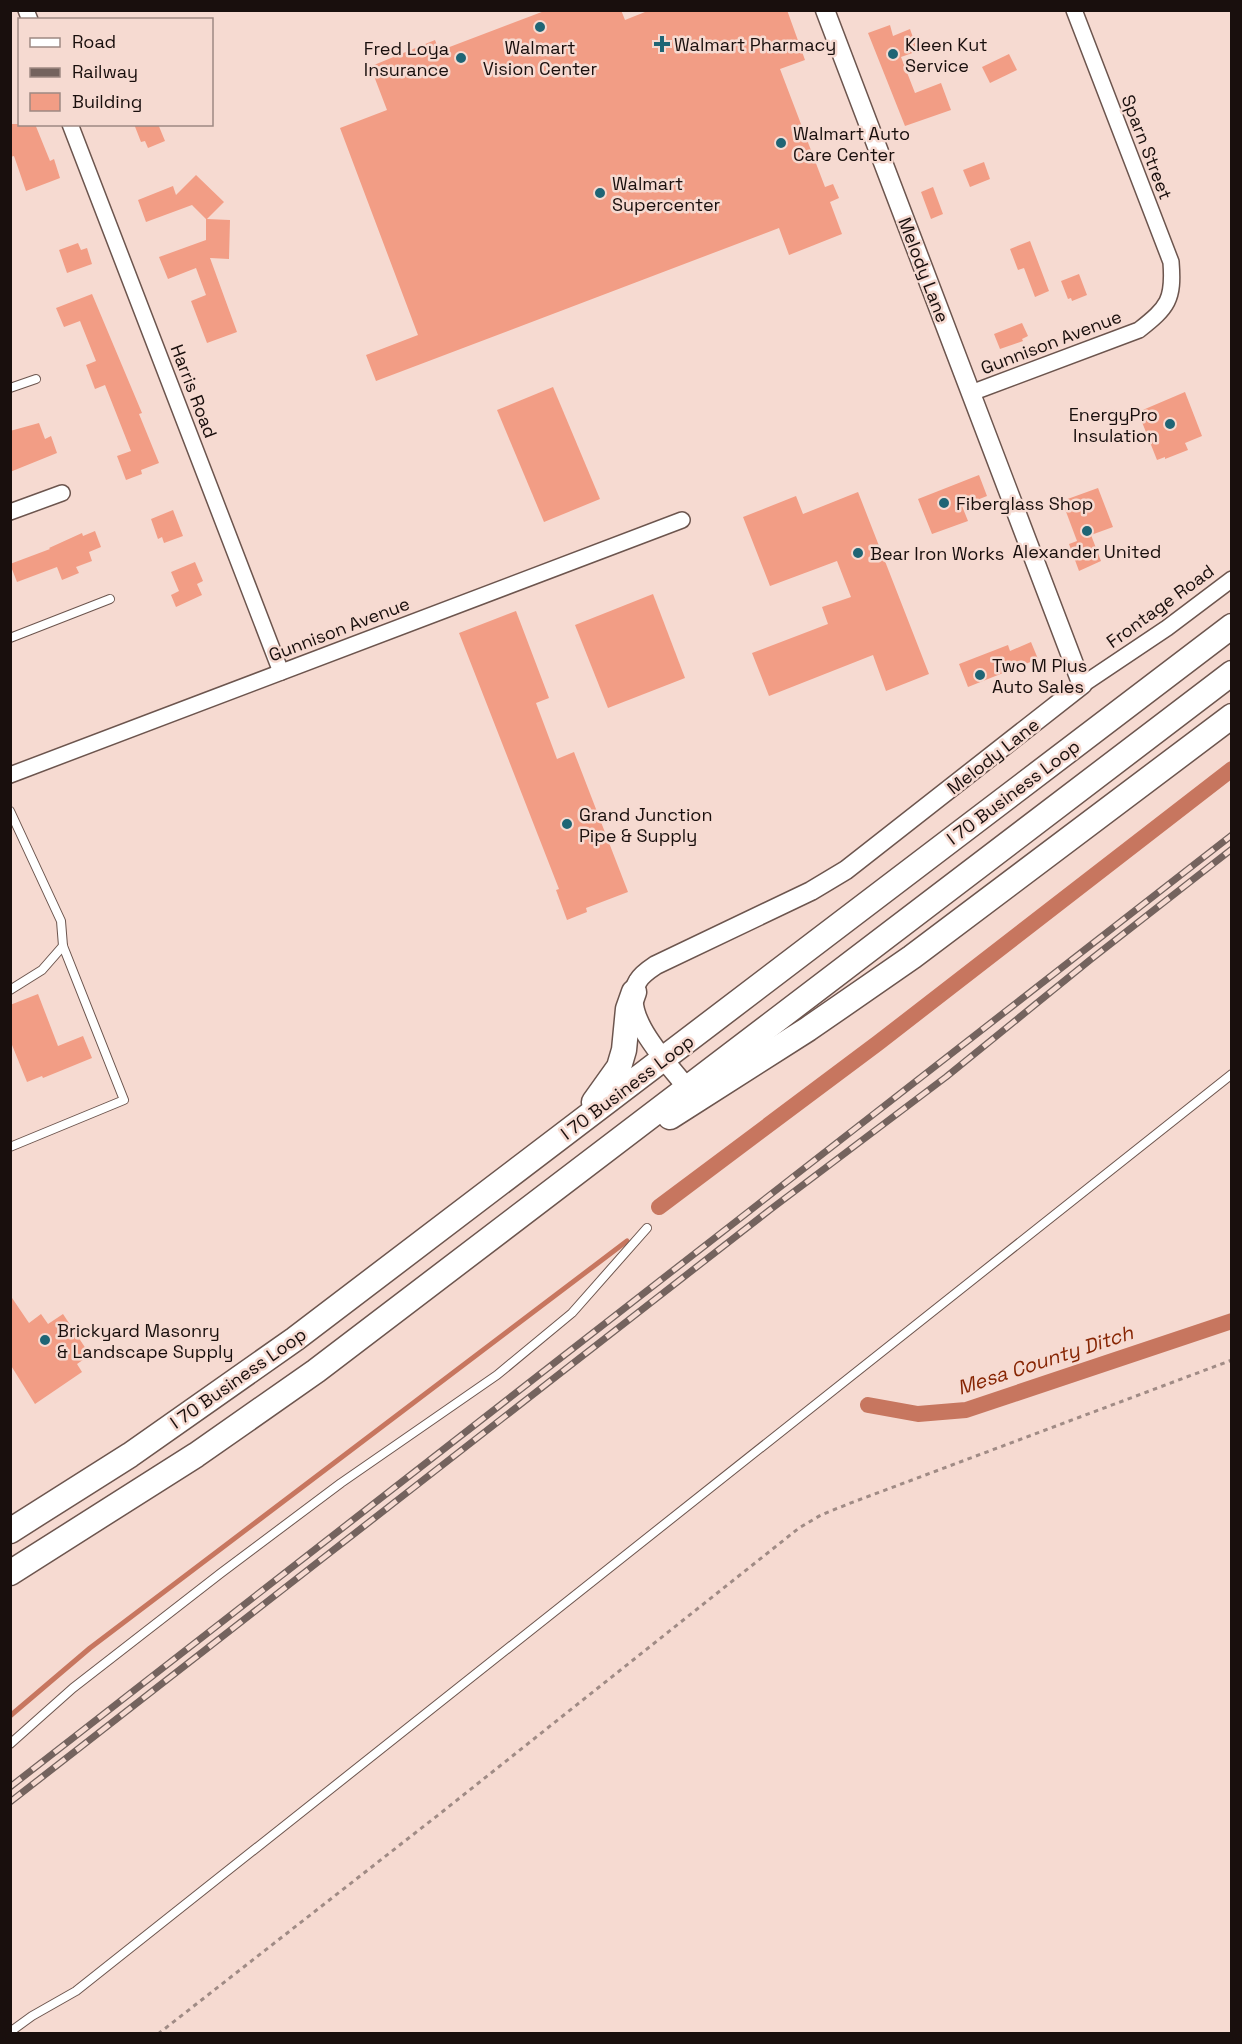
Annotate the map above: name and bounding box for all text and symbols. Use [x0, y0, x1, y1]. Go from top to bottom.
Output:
legend [18, 18, 213, 126]
marker: Walmart Vision Center [533, 20, 547, 34]
text: Road [72, 30, 116, 53]
place label: Walmart Pharmacy [674, 33, 836, 56]
place label: Kleen Kut Service [905, 33, 987, 77]
place label: Walmart Vision Center [483, 36, 598, 80]
place label: Fred Loya Insurance [364, 37, 449, 81]
marker: Walmart Pharmacy [655, 37, 669, 51]
marker: Kleen Kut Service [886, 47, 900, 61]
marker: Fred Loya Insurance [454, 51, 468, 65]
text: Railway [72, 60, 138, 83]
text: Building [72, 90, 142, 113]
street label: Sparn Street [1116, 91, 1178, 203]
place label: Walmart Auto Care Center [793, 122, 910, 166]
marker: Walmart Auto Care Center [774, 136, 788, 150]
place label: Walmart Supercenter [612, 172, 721, 216]
marker: Walmart Supercenter [593, 186, 607, 200]
street label: Melody Lane [893, 214, 955, 326]
street label: Gunnison Avenue [977, 305, 1125, 379]
street label: Harris Road [166, 341, 222, 441]
place label: EnergyPro Insulation [1069, 403, 1158, 447]
marker: EnergyPro Insulation [1163, 417, 1177, 431]
place label: Fiberglass Shop [956, 492, 1093, 515]
marker: Fiberglass Shop [937, 496, 951, 510]
marker: Alexander United [1080, 524, 1094, 538]
place label: Alexander United [1013, 540, 1161, 563]
place label: Bear Iron Works [870, 542, 1004, 565]
marker: Bear Iron Works [851, 546, 865, 560]
street label: Frontage Road [1102, 559, 1218, 653]
street label: Gunnison Avenue [265, 592, 413, 666]
place label: Two M Plus Auto Sales [992, 654, 1087, 698]
marker: Two M Plus Auto Sales [973, 668, 987, 682]
street label: Melody Lane [942, 713, 1044, 799]
street label: I 70 Business Loop [942, 734, 1084, 850]
place label: Grand Junction Pipe & Supply [579, 803, 713, 847]
marker: Grand Junction Pipe & Supply [560, 817, 574, 831]
street label: I 70 Business Loop [556, 1029, 698, 1145]
place label: Brickyard Masonry & Landscape Supply [57, 1319, 233, 1363]
water label: Mesa County Ditch [954, 1319, 1137, 1401]
street label: I 70 Business Loop [166, 1322, 310, 1434]
marker: Brickyard Masonry & Landscape Supply [38, 1333, 52, 1347]

